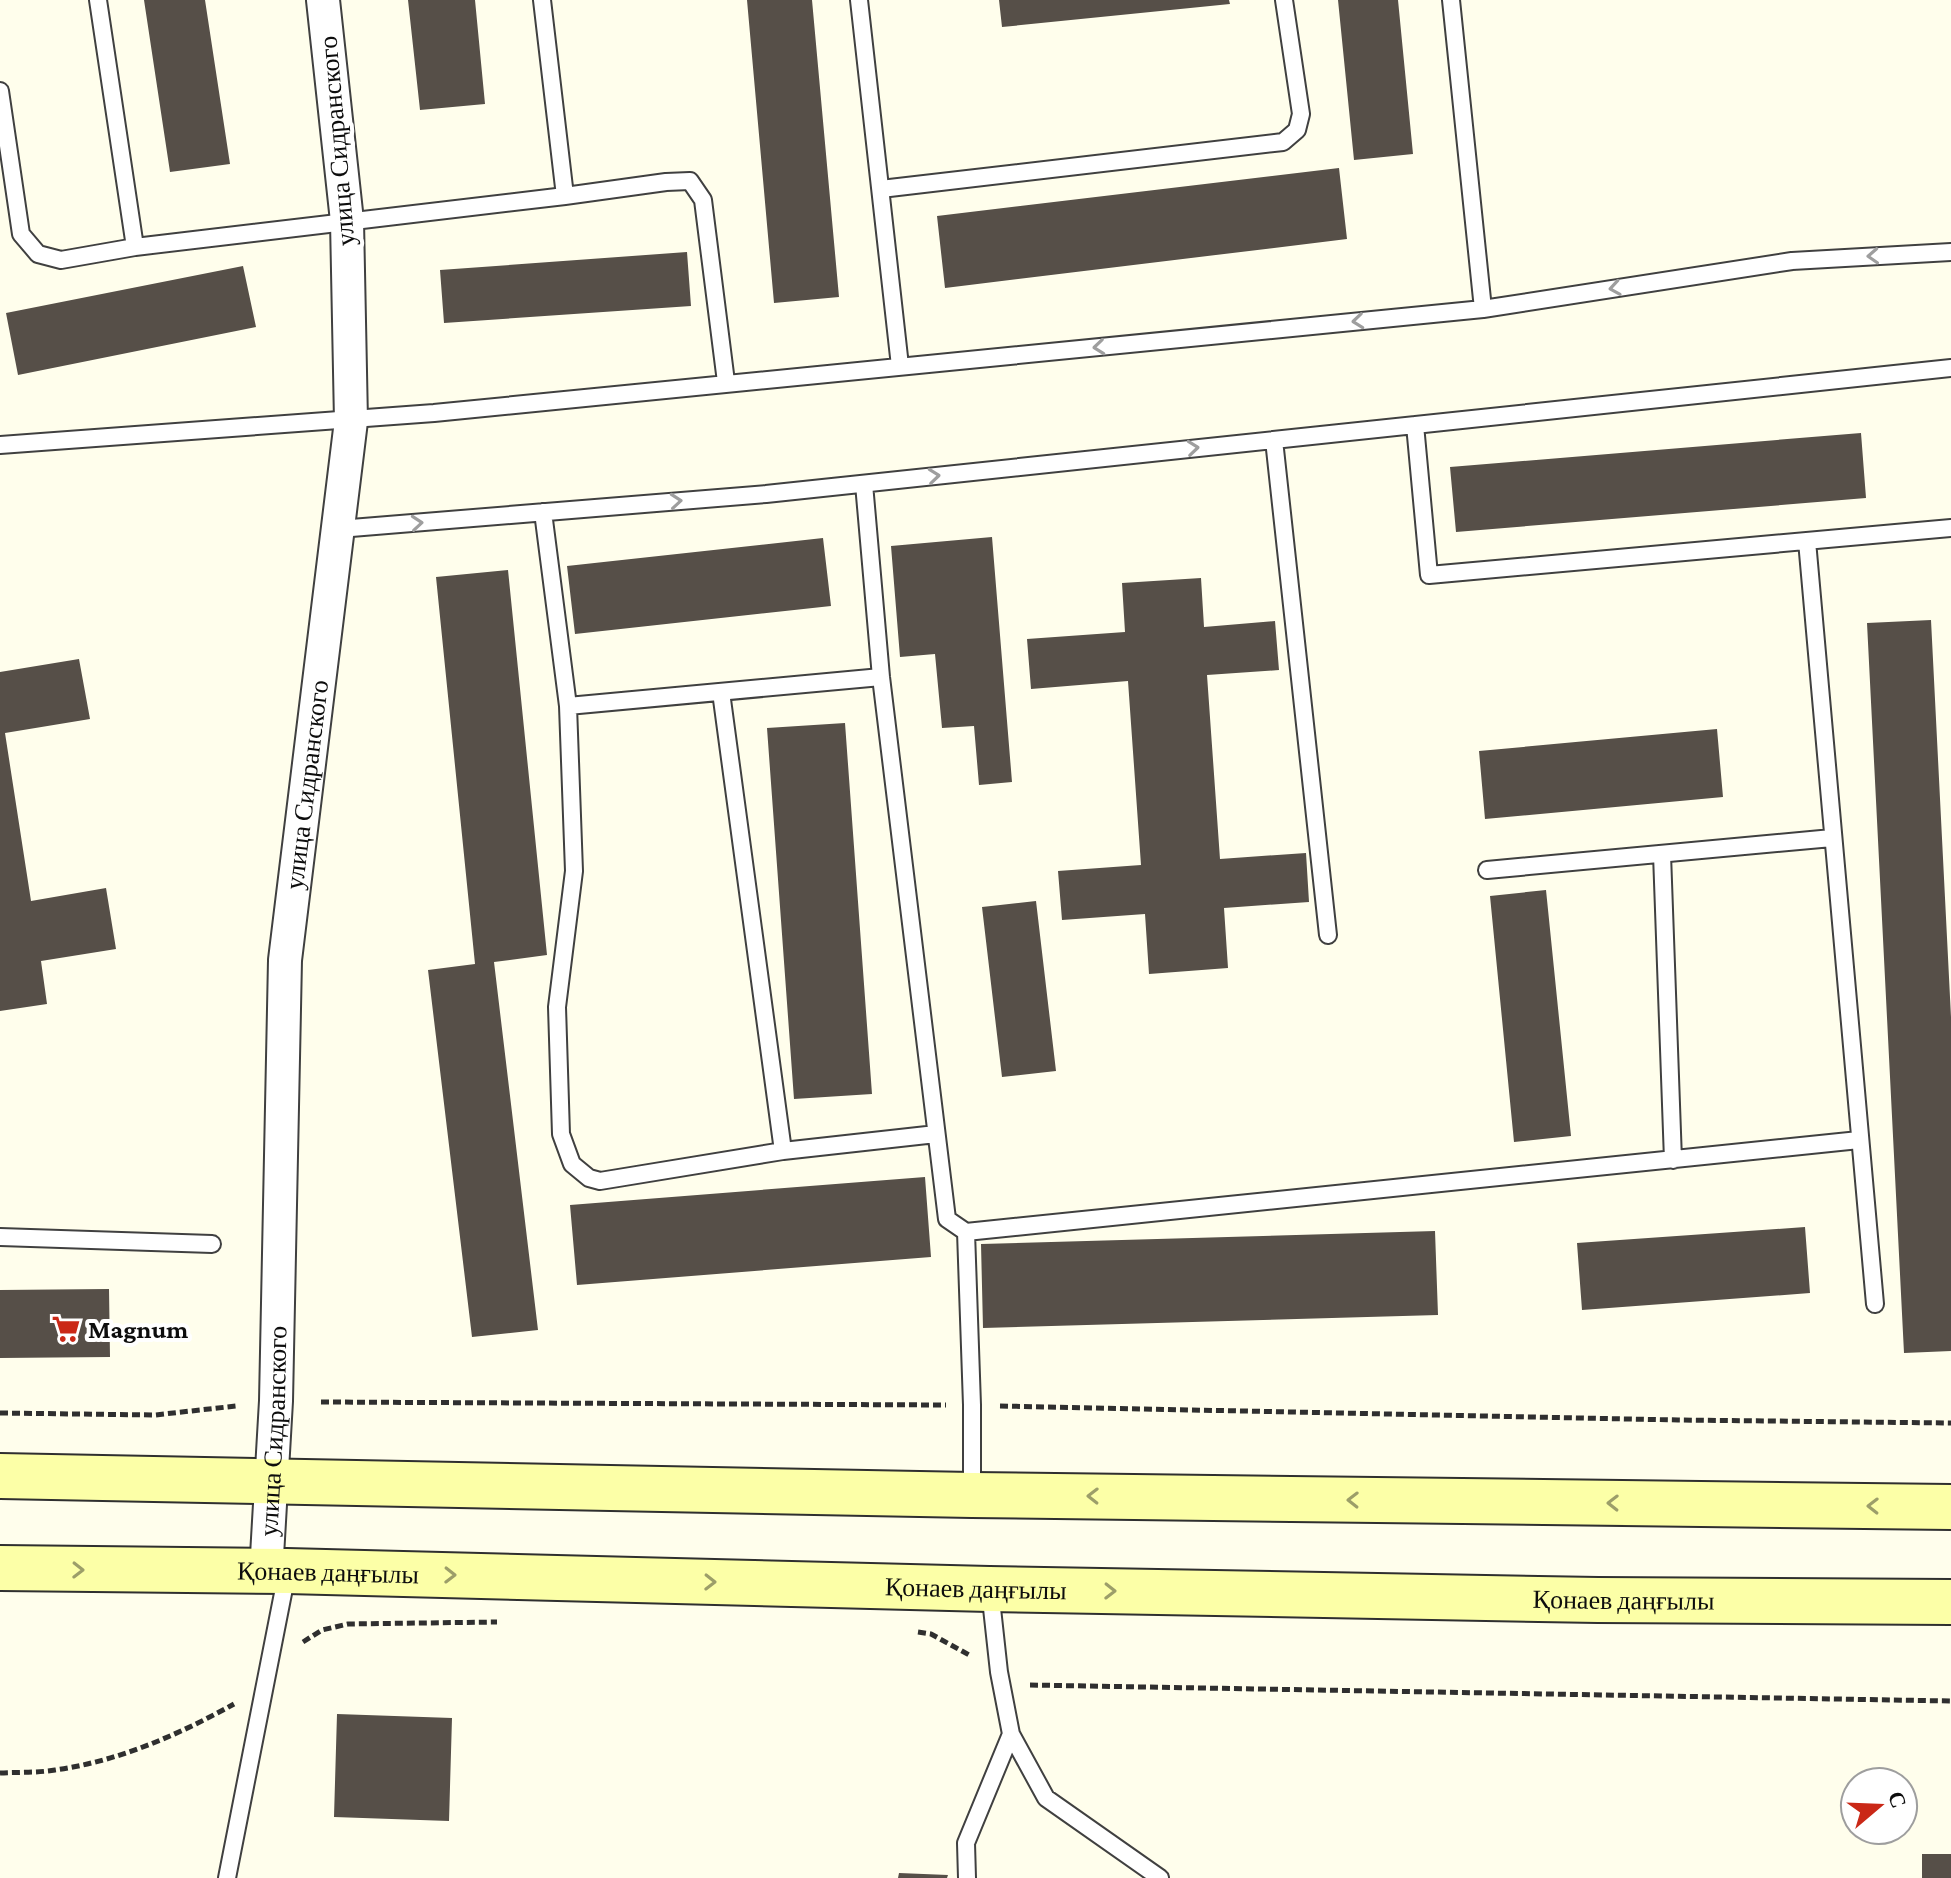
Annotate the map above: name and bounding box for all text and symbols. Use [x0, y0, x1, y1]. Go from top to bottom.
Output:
street label: улица Сидранского [313, 35, 361, 247]
one-way arrow [1866, 247, 1879, 264]
one-way arrow [1609, 279, 1622, 296]
one-way arrow [1351, 313, 1364, 330]
one-way arrow [1092, 338, 1105, 355]
one-way arrow [1187, 440, 1200, 457]
one-way arrow [928, 468, 941, 485]
one-way arrow [670, 493, 683, 510]
one-way arrow [411, 515, 424, 532]
street label: улица Сидранского [279, 678, 334, 891]
supermarket icon: Magnum [51, 1314, 81, 1344]
place label: Magnum [88, 1315, 188, 1344]
street label: улица Сидранского [254, 1326, 292, 1537]
one-way arrow [1086, 1487, 1099, 1505]
one-way arrow [1346, 1491, 1359, 1508]
one-way arrow [1606, 1494, 1619, 1512]
one-way arrow [1866, 1497, 1879, 1515]
street label: Қонаев даңғылы [237, 1556, 419, 1589]
one-way arrow [72, 1561, 85, 1578]
one-way arrow [444, 1567, 457, 1584]
street label: Қонаев даңғылы [885, 1572, 1067, 1605]
one-way arrow [704, 1573, 717, 1590]
one-way arrow [1104, 1582, 1117, 1599]
street label: Қонаев даңғылы [1532, 1584, 1715, 1615]
north arrow [1839, 1766, 1919, 1846]
text: С [1883, 1788, 1912, 1811]

